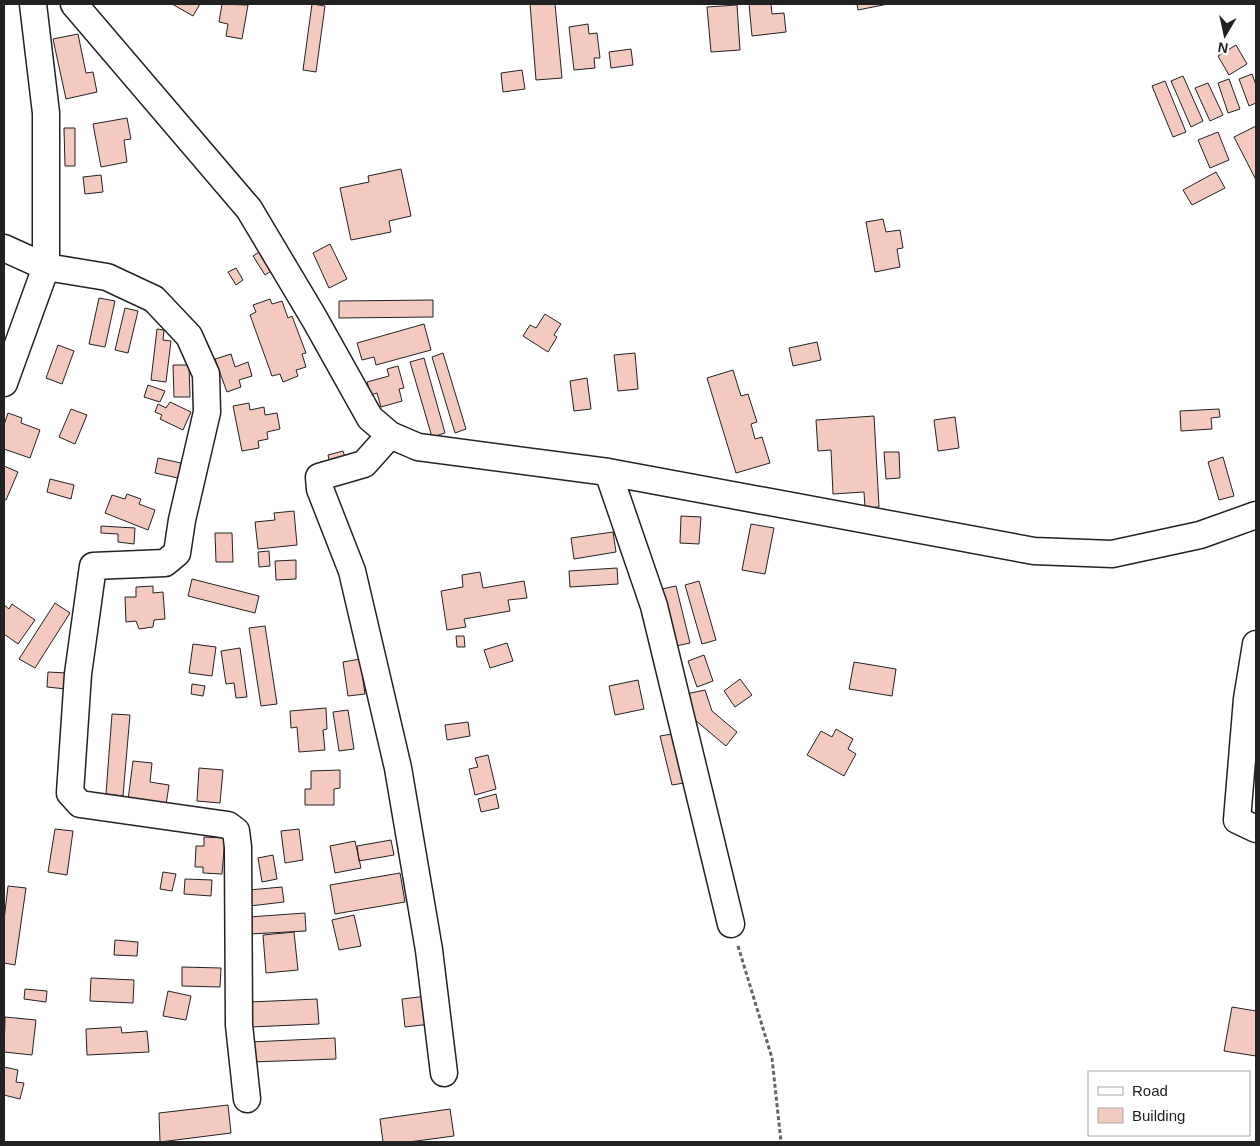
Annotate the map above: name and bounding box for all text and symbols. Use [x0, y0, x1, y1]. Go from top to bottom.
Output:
north arrow [1200, 10, 1250, 60]
text: N [1217, 39, 1229, 57]
legend [1088, 1071, 1250, 1136]
text: Road [1132, 1082, 1168, 1099]
text: Building [1132, 1107, 1185, 1124]

